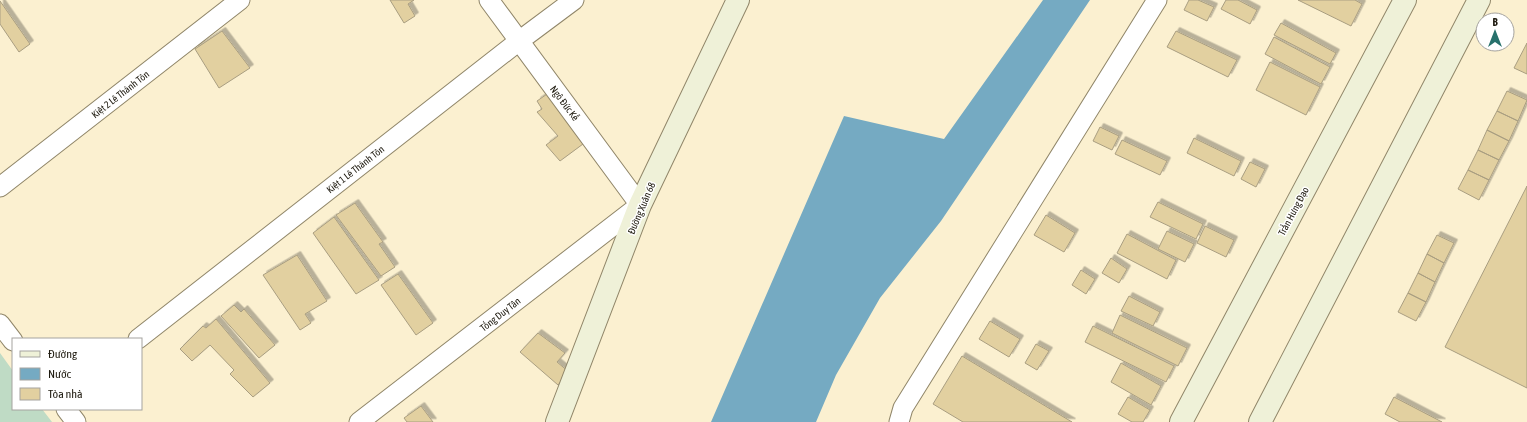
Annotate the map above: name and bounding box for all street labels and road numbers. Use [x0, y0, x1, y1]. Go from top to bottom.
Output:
street label: Kiệt 2 Lê Thánh Tôn [89, 68, 151, 120]
street label: Ngô Đức Kế [548, 84, 582, 123]
street label: Kiệt 1 Lê Thánh Tôn [324, 143, 386, 195]
street label: Đường Xuân 68 [626, 180, 657, 236]
street label: Trần Hưng Đạo [1276, 185, 1311, 237]
street label: Tống Duy Tân [478, 295, 523, 334]

